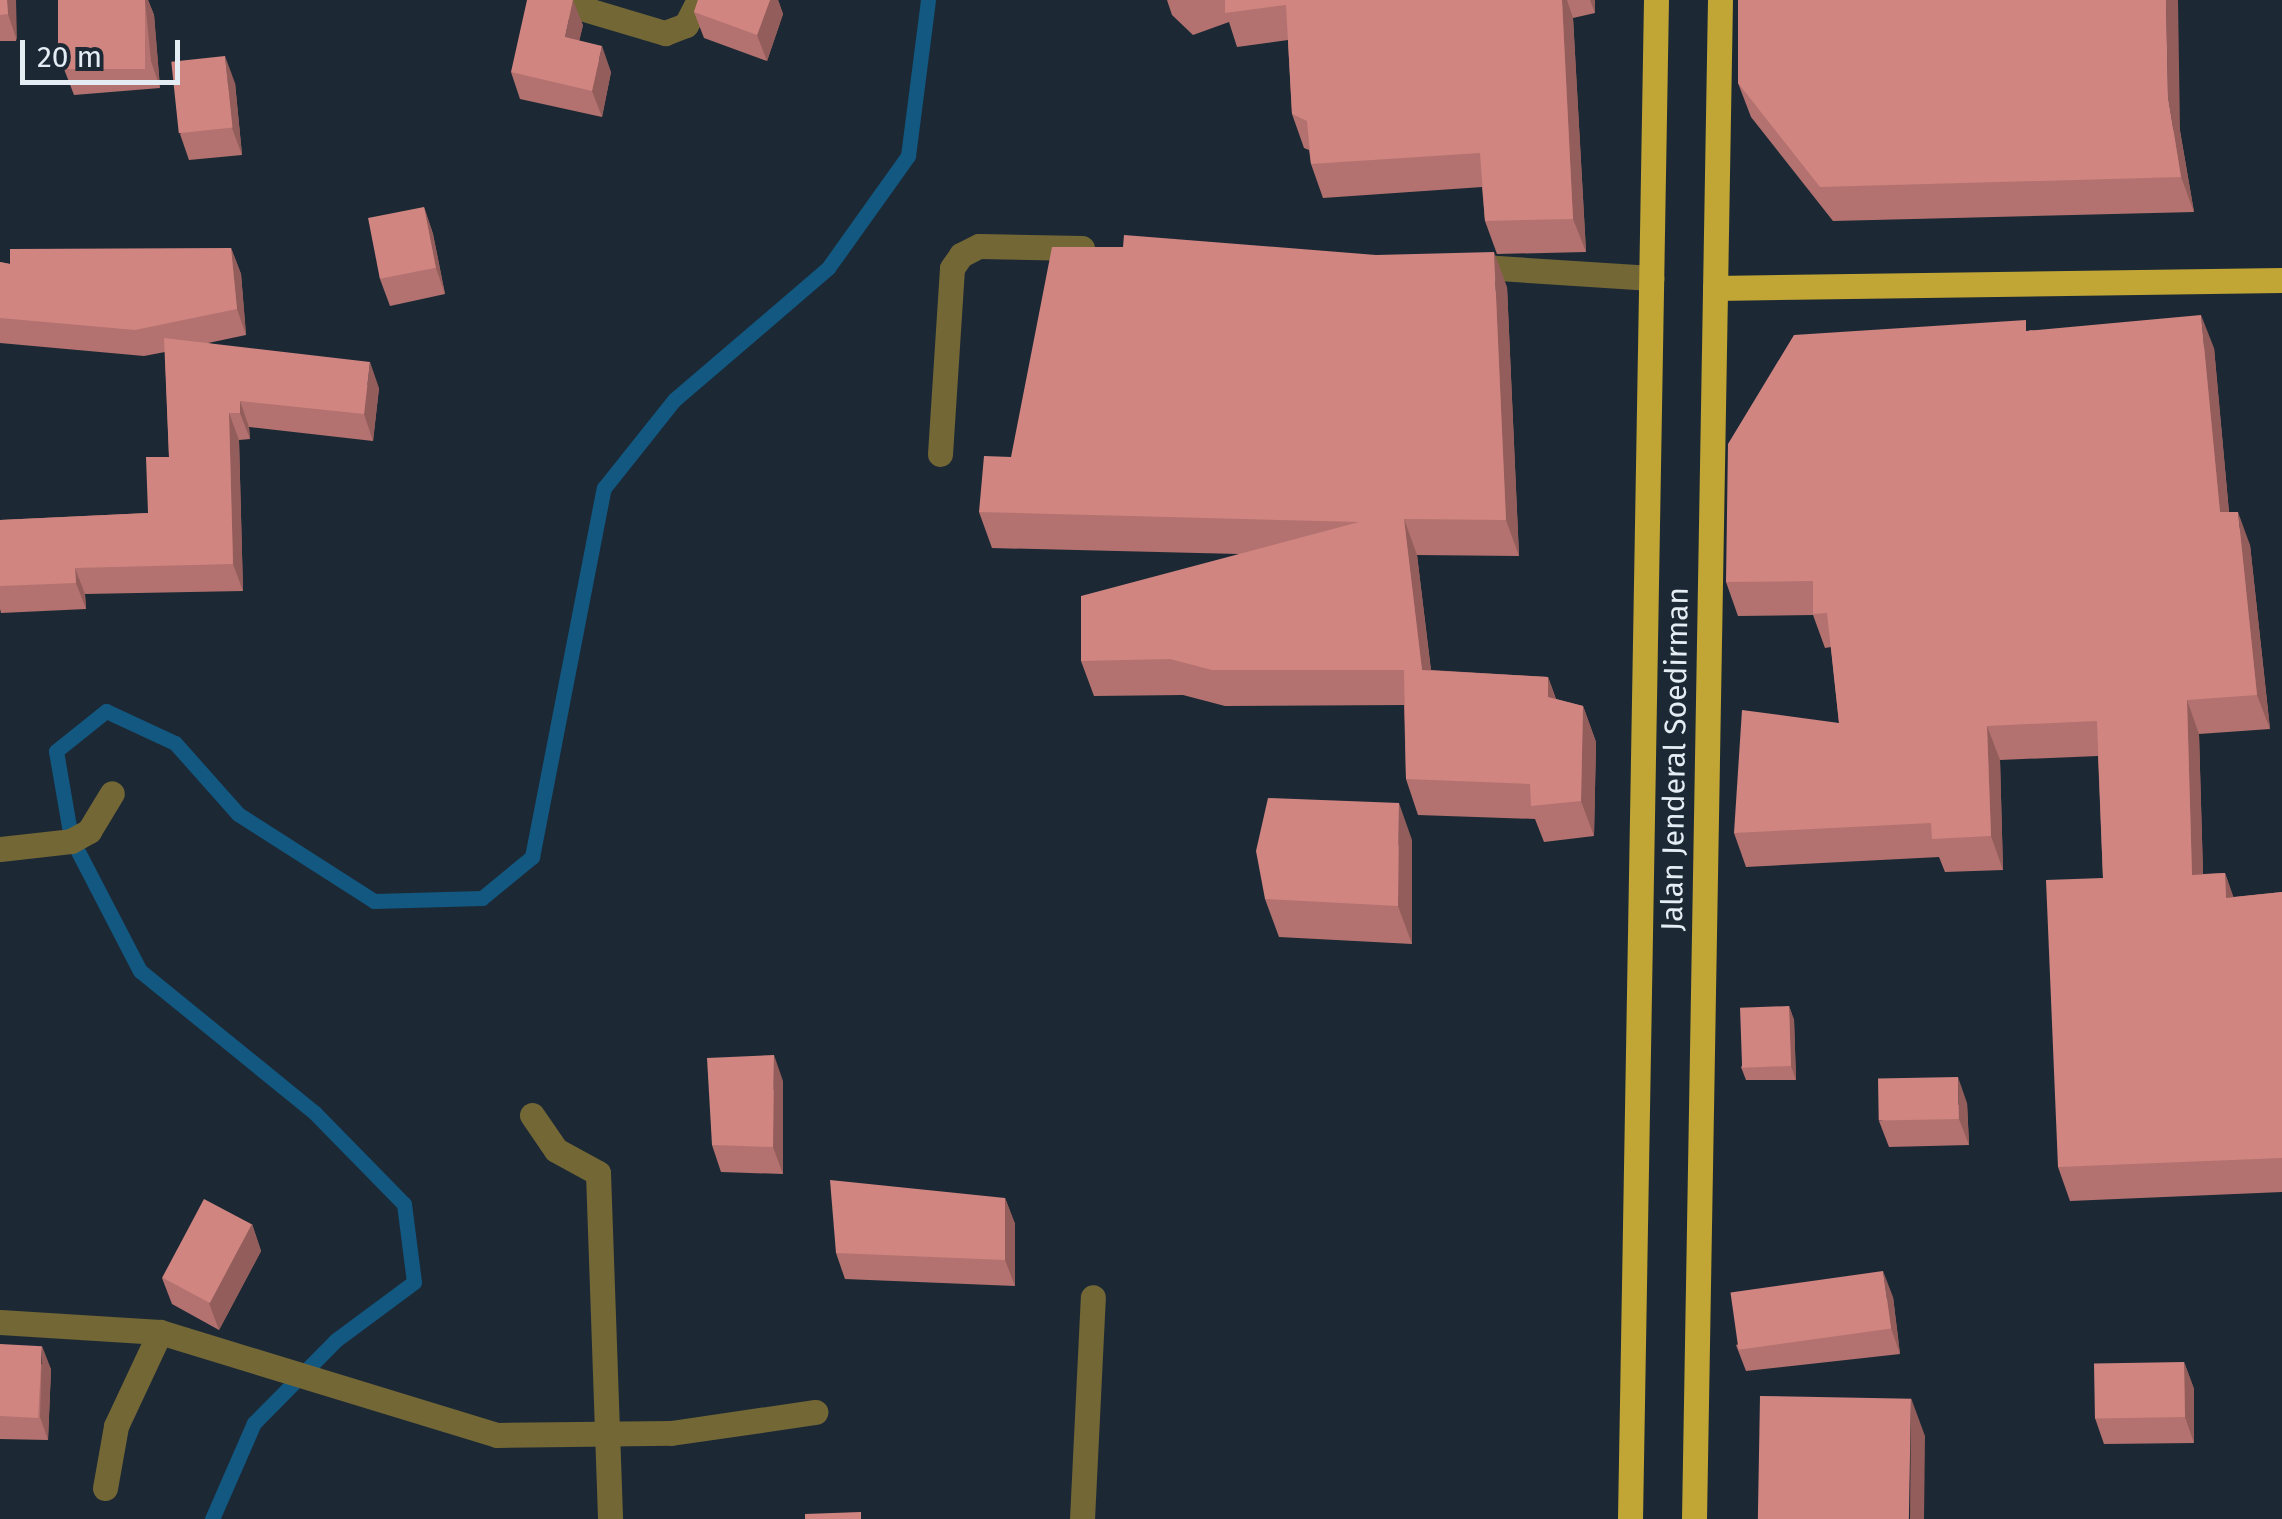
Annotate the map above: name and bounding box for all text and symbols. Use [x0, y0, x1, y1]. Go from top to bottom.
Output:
scale bar [25, 20, 185, 82]
text: 20 m [37, 39, 102, 75]
street label: Jalan Jenderal Soedirman [1654, 587, 1696, 931]

